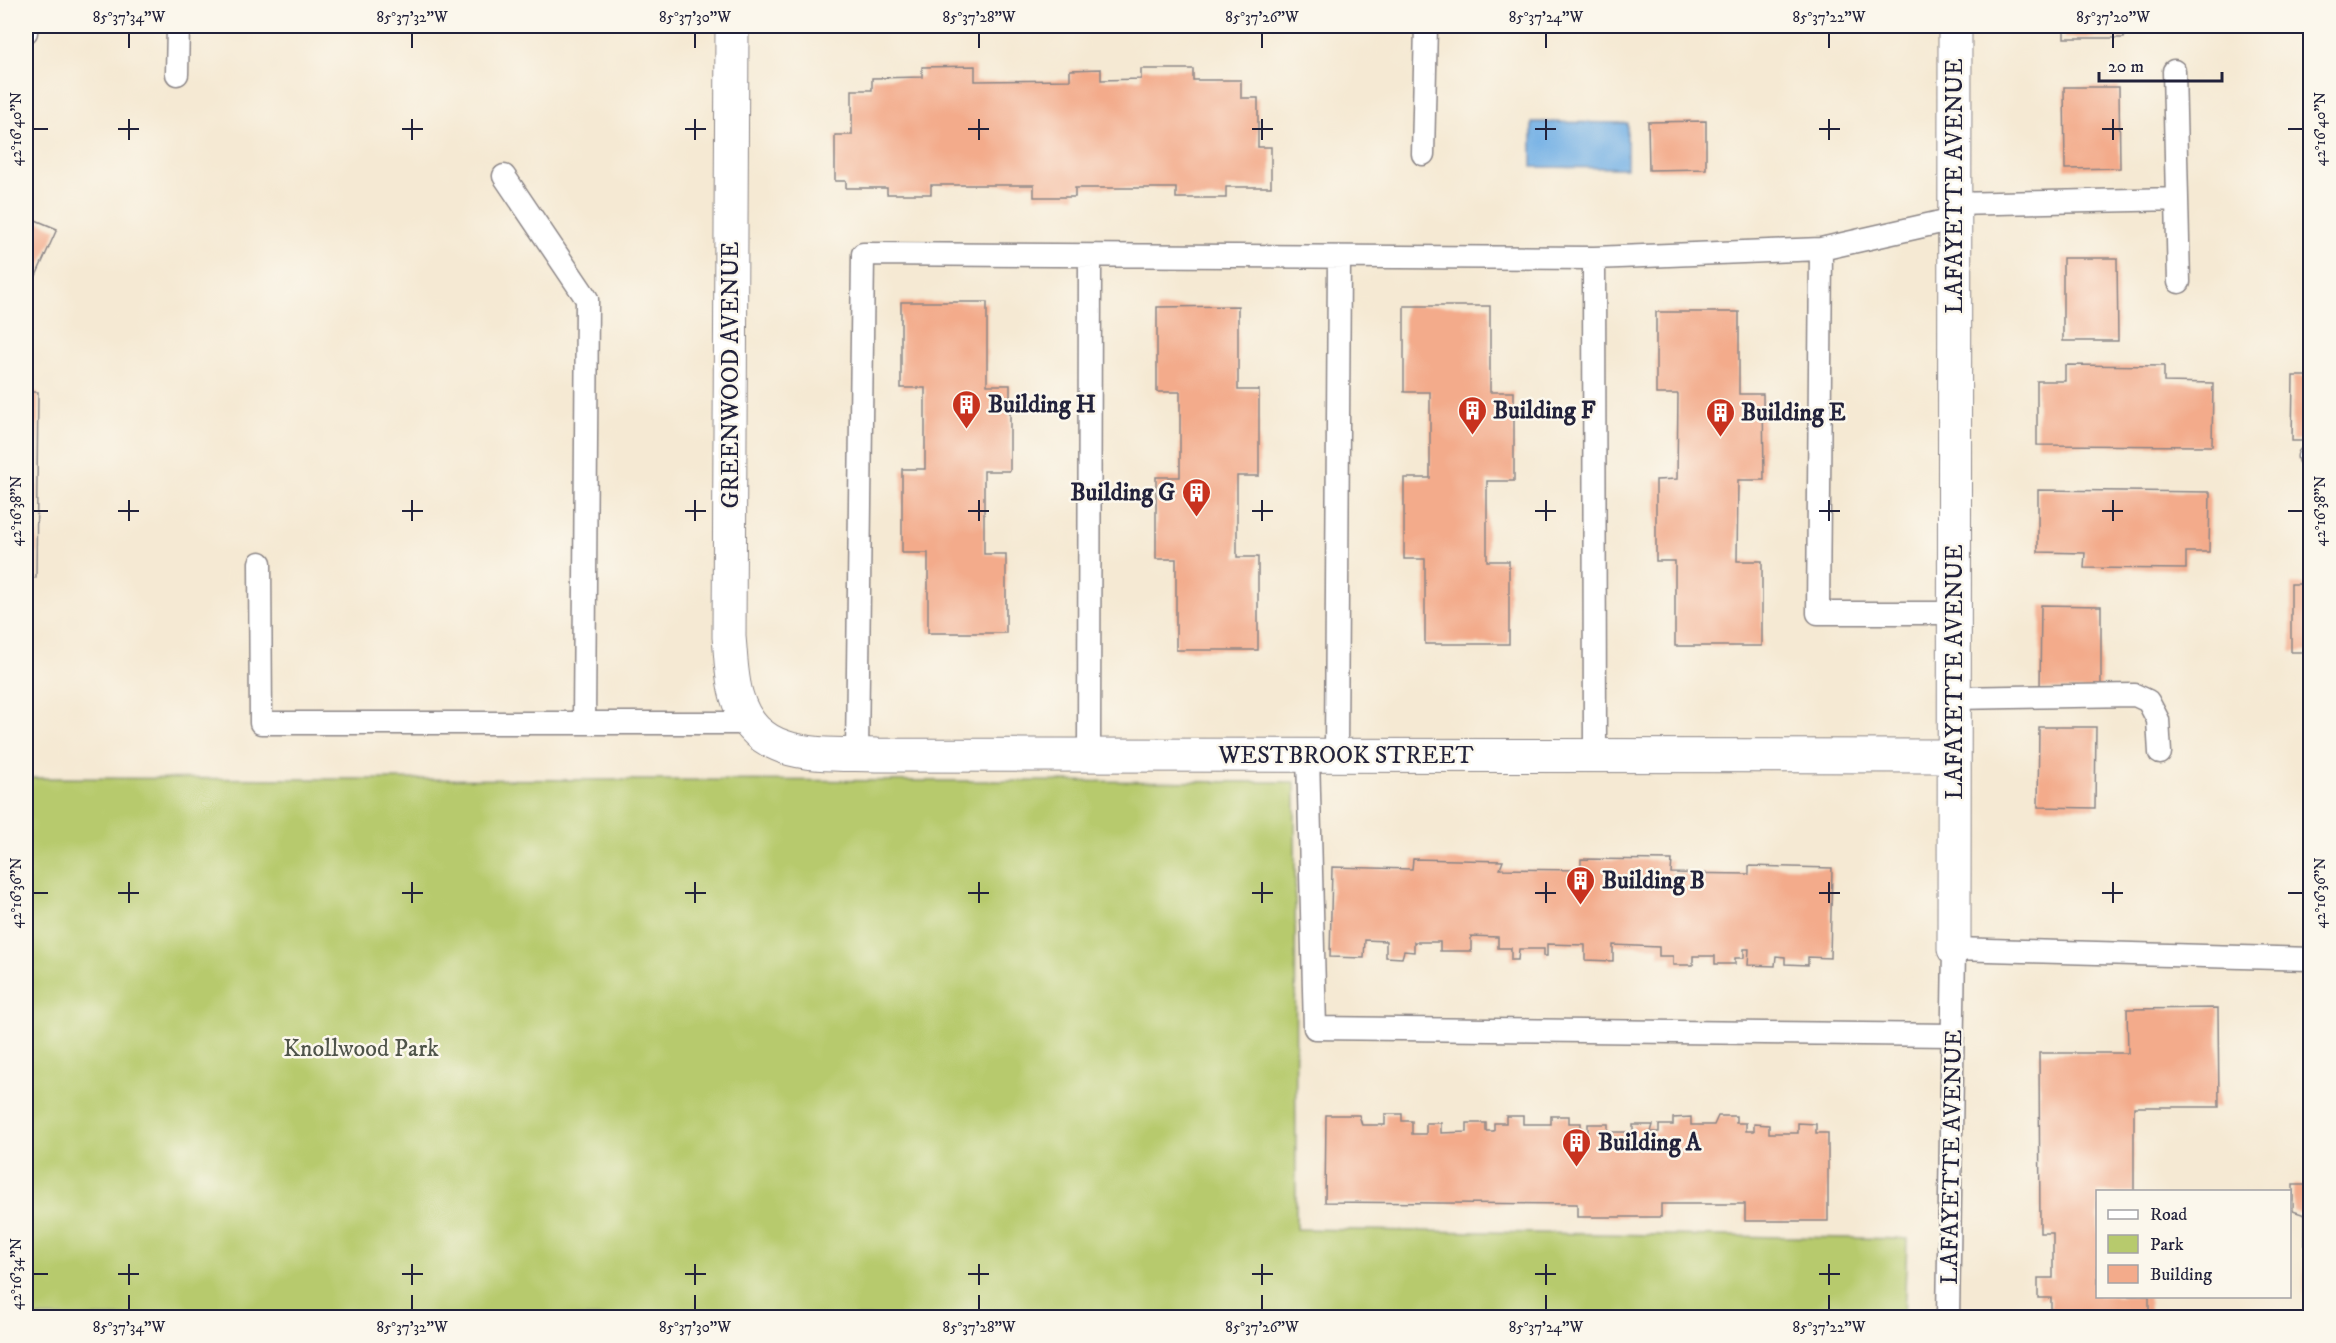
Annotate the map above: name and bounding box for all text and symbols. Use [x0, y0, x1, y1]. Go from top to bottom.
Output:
text: 85°37'34"W [93, 8, 166, 27]
text: 85°37'32"W [376, 8, 448, 27]
text: 85°37'30"W [659, 8, 731, 27]
text: 85°37'28"W [942, 8, 1016, 27]
text: 85°37'26"W [1225, 8, 1299, 27]
text: 85°37'24"W [1509, 8, 1583, 27]
text: 85°37'22"W [1792, 8, 1866, 27]
text: 85°37'20"W [2076, 8, 2150, 27]
scale bar [2099, 45, 2222, 83]
text: 20 m [2108, 56, 2144, 78]
street label: LAFAYETTE AVENUE [1940, 58, 1970, 314]
text: 42°16'40"N [7, 92, 26, 166]
text: 42°16'40"N [2311, 92, 2330, 166]
street label: GREENWOOD AVENUE [716, 242, 746, 508]
building icon: Building H [951, 388, 983, 430]
place label: Building H [988, 390, 1096, 420]
building icon: Building F [1456, 394, 1488, 436]
place label: Building F [1493, 396, 1596, 426]
building icon: Building E [1704, 396, 1736, 438]
place label: Building E [1741, 398, 1846, 428]
text: 42°16'38"N [7, 476, 26, 546]
building icon: Building G [1180, 476, 1212, 518]
text: 42°16'38"N [2311, 476, 2330, 546]
place label: Building G [1071, 478, 1175, 508]
street label: LAFAYETTE AVENUE [1940, 544, 1970, 800]
street label: WESTBROOK STREET [1217, 741, 1474, 771]
text: 42°16'36"N [7, 857, 26, 929]
text: 42°16'36"N [2311, 857, 2330, 929]
building icon: Building B [1565, 864, 1597, 906]
place label: Building B [1602, 866, 1705, 896]
street label: LAFAYETTE AVENUE [1935, 1029, 1969, 1285]
park label: Knollwood Park [283, 1034, 439, 1064]
building icon: Building A [1561, 1126, 1593, 1168]
place label: Building A [1598, 1128, 1702, 1158]
legend [2096, 1190, 2291, 1298]
text: Road [2150, 1204, 2187, 1226]
text: Park [2150, 1234, 2184, 1256]
text: 42°16'34"N [7, 1238, 26, 1310]
text: Building [2150, 1264, 2212, 1286]
text: 85°37'34"W [93, 1318, 166, 1337]
text: 85°37'32"W [376, 1318, 448, 1337]
text: 85°37'30"W [659, 1318, 731, 1337]
text: 85°37'28"W [942, 1318, 1016, 1337]
text: 85°37'26"W [1225, 1318, 1299, 1337]
text: 85°37'24"W [1509, 1318, 1583, 1337]
text: 85°37'22"W [1792, 1318, 1866, 1337]

